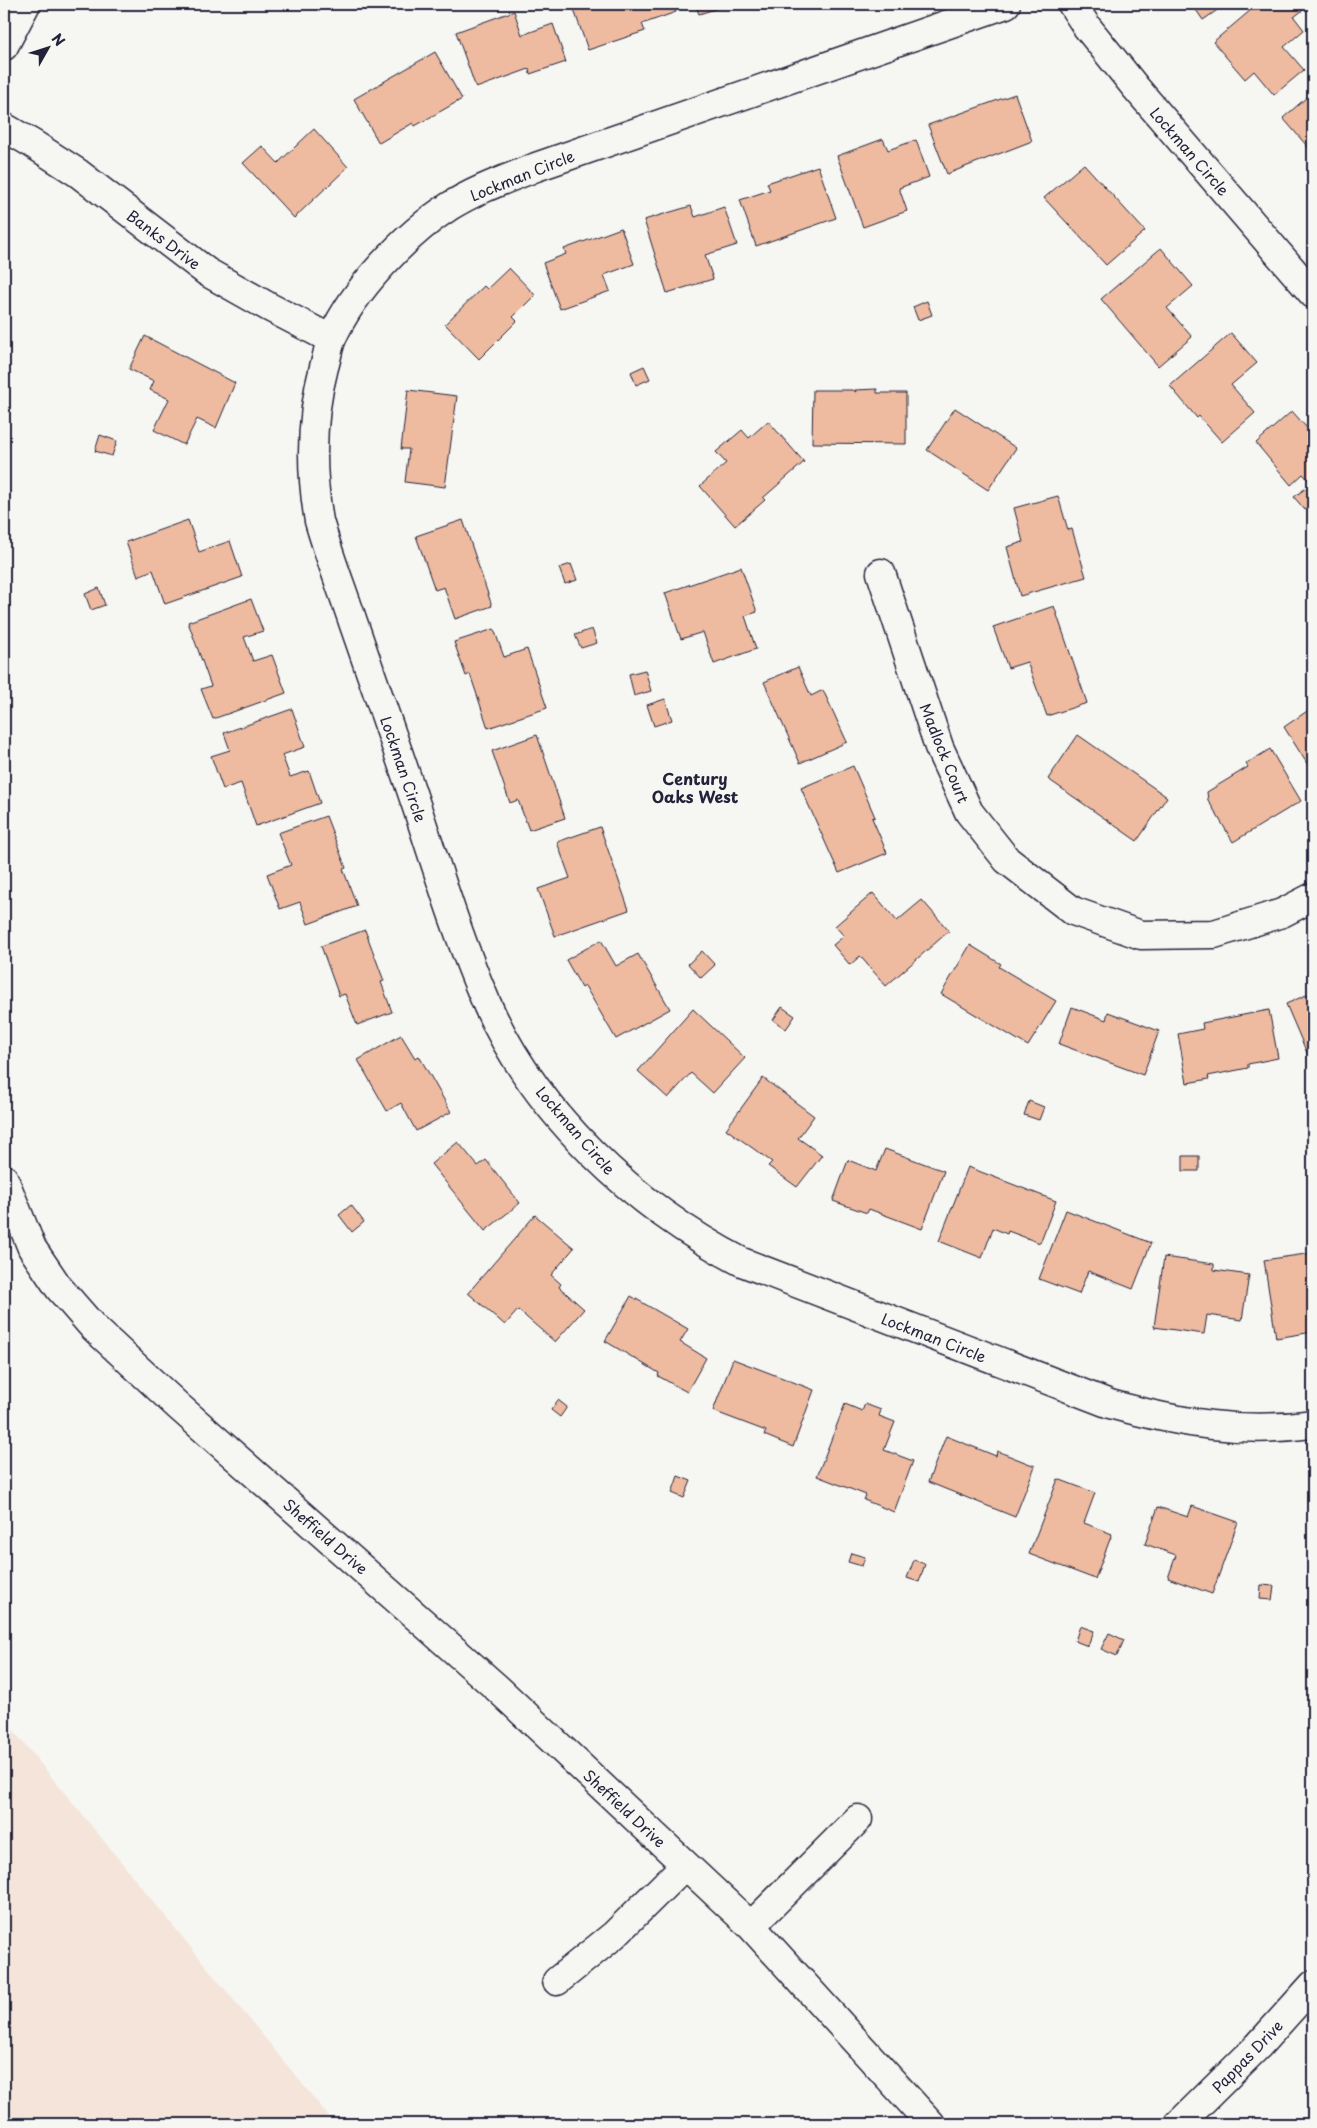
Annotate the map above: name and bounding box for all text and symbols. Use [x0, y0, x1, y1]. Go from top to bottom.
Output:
north arrow [22, 22, 72, 72]
text: N [47, 29, 70, 50]
street label: Lockman Circle [1145, 102, 1235, 200]
street label: Lockman Circle [466, 144, 578, 206]
street label: Banks Drive [122, 204, 206, 274]
street label: Madlock Court [915, 700, 975, 806]
street label: Lockman Circle [375, 713, 433, 825]
district label: Century Oaks West [652, 766, 739, 808]
street label: Lockman Circle [531, 1081, 621, 1179]
street label: Lockman Circle [878, 1306, 990, 1368]
street label: Sheffield Drive [279, 1493, 373, 1579]
street label: Sheffield Drive [579, 1764, 671, 1852]
street label: Pappas Drive [1206, 2014, 1288, 2098]

